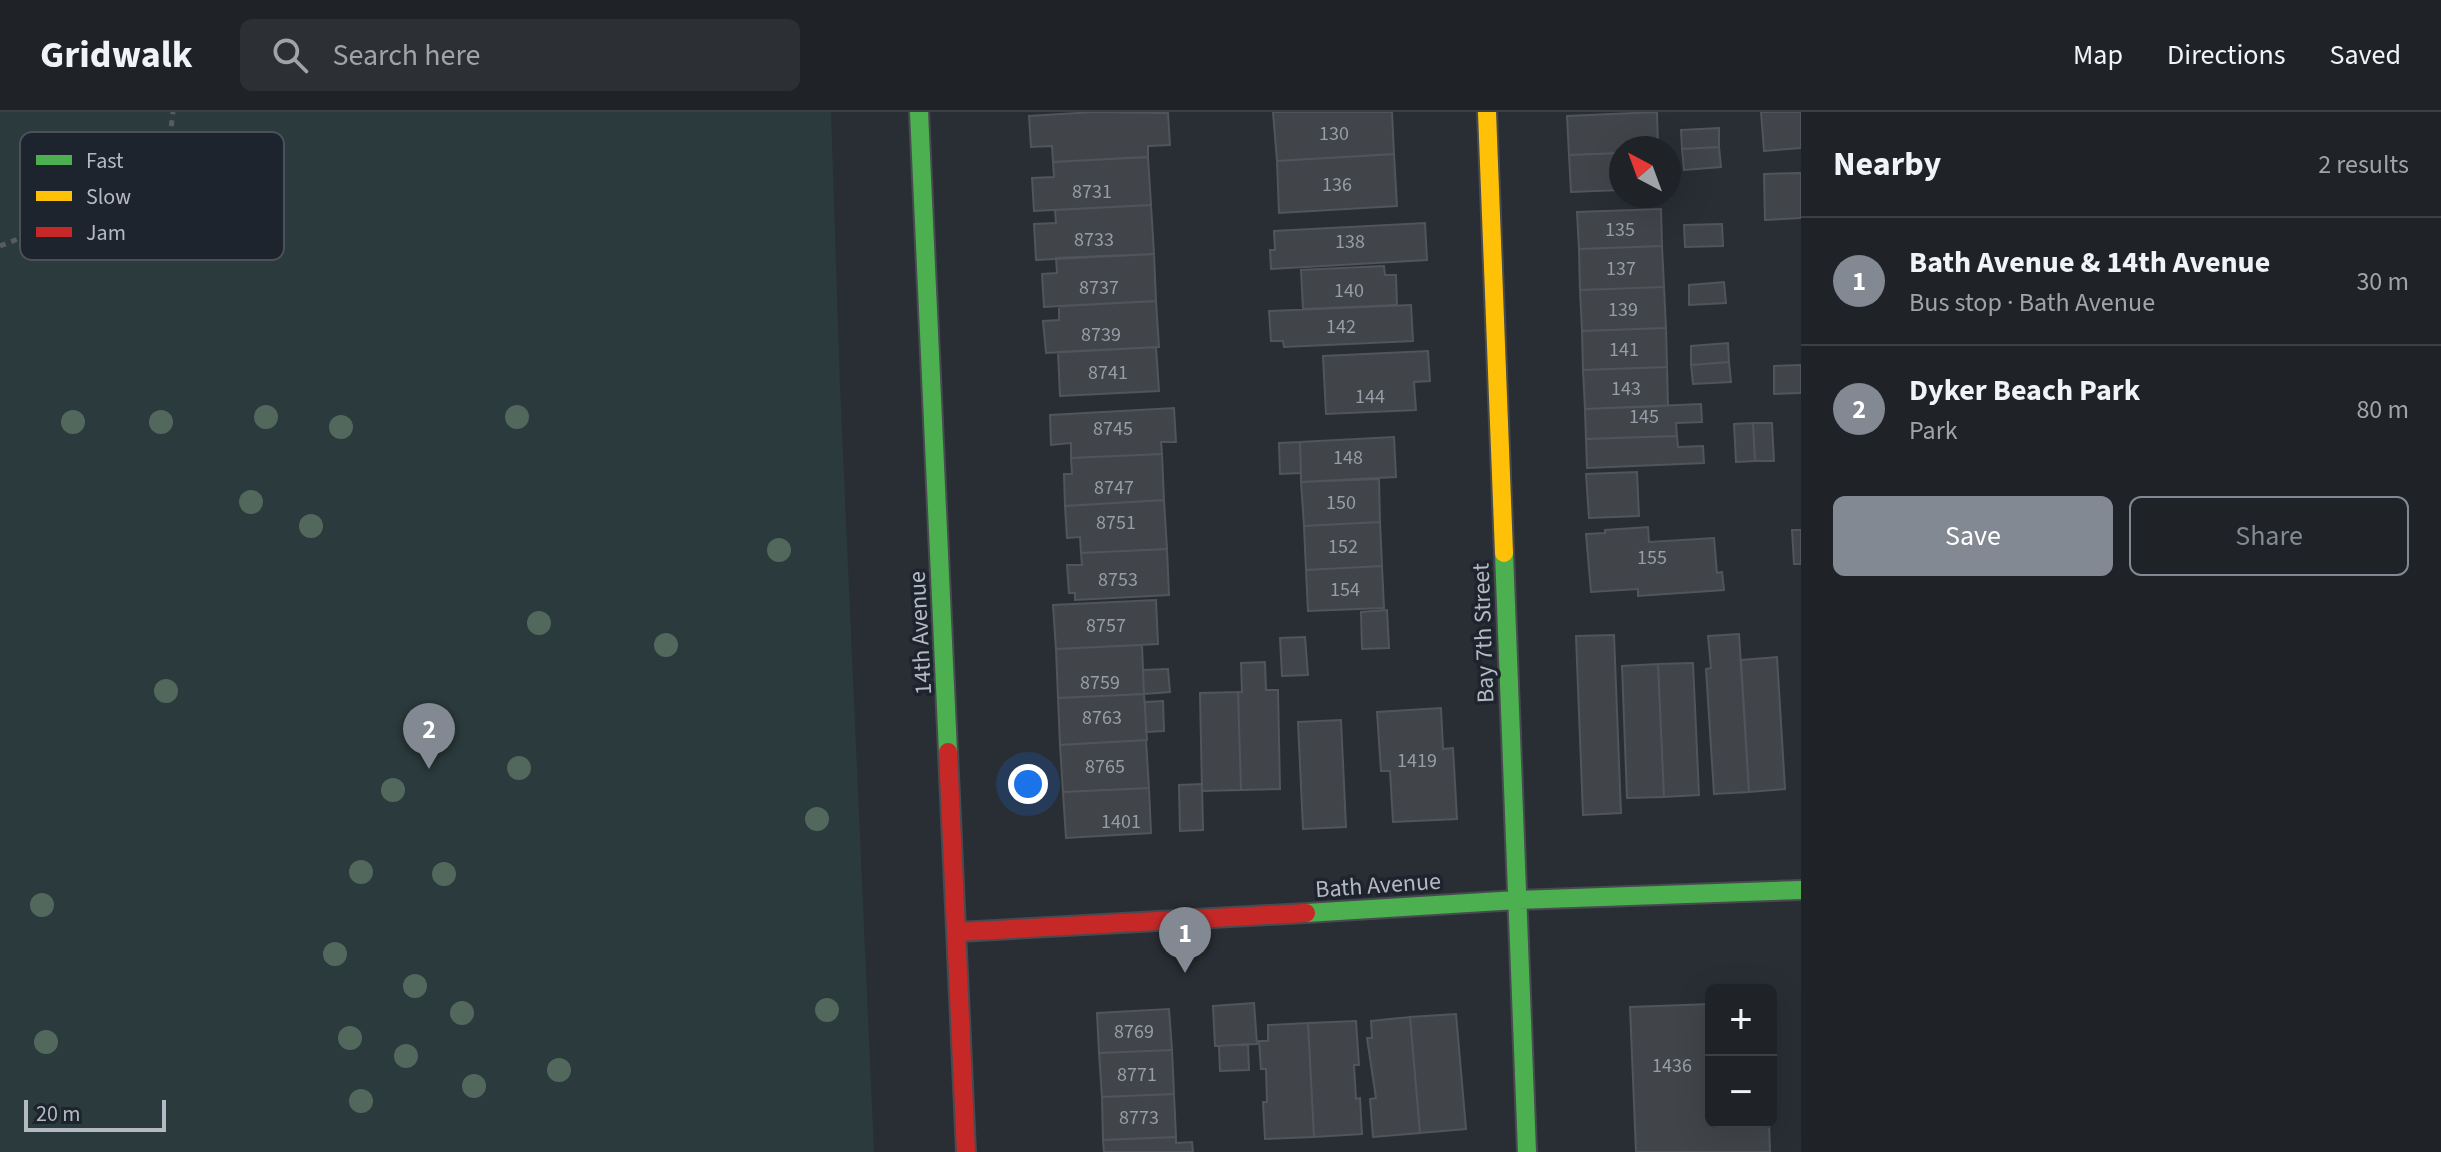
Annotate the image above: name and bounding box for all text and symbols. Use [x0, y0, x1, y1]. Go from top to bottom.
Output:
search box [240, 19, 800, 91]
text: Gridwalk [40, 28, 192, 82]
icon: search [268, 33, 312, 77]
text: Search here [332, 34, 480, 77]
text: Map [2073, 35, 2123, 75]
text: Directions [2167, 35, 2286, 75]
text: Saved [2330, 35, 2401, 75]
house number: 130 [1319, 120, 1349, 148]
legend [20, 132, 284, 260]
north arrow [1609, 136, 1681, 208]
text: Nearby [1833, 140, 1941, 189]
text: Fast [86, 145, 124, 177]
text: 2 results [2318, 146, 2409, 183]
house number: 136 [1322, 171, 1352, 199]
house number: 8731 [1072, 178, 1112, 206]
text: Slow [86, 181, 131, 213]
house number: 135 [1605, 216, 1635, 244]
text: Jam [86, 217, 126, 249]
house number: 8733 [1074, 226, 1114, 254]
house number: 138 [1335, 228, 1365, 256]
text: Bath Avenue & 14th Avenue [1909, 241, 2270, 284]
house number: 137 [1606, 255, 1636, 283]
text: 1 [1852, 263, 1866, 300]
text: 30 m [2356, 263, 2409, 300]
house number: 8737 [1079, 274, 1119, 302]
house number: 140 [1334, 277, 1364, 305]
text: Bus stop · Bath Avenue [1909, 284, 2155, 321]
house number: 139 [1608, 296, 1638, 324]
house number: 142 [1326, 313, 1356, 341]
house number: 8739 [1081, 321, 1121, 349]
house number: 141 [1609, 336, 1639, 364]
house number: 8741 [1088, 359, 1128, 387]
text: Dyker Beach Park [1909, 369, 2140, 412]
house number: 143 [1611, 375, 1641, 403]
house number: 144 [1355, 383, 1385, 411]
text: 2 [1852, 391, 1866, 428]
text: 80 m [2356, 391, 2409, 428]
house number: 145 [1629, 403, 1659, 431]
text: Park [1909, 412, 1958, 449]
house number: 8745 [1093, 415, 1133, 443]
house number: 148 [1333, 444, 1363, 472]
house number: 8747 [1094, 474, 1134, 502]
house number: 150 [1326, 489, 1356, 517]
button: Save [1833, 496, 2113, 576]
button: Share [2129, 496, 2409, 576]
house number: 8751 [1096, 509, 1136, 537]
house number: 152 [1328, 533, 1358, 561]
house number: 155 [1637, 544, 1667, 572]
street label: Bay 7th Street [1464, 562, 1503, 704]
house number: 8753 [1098, 566, 1138, 594]
street label: 14th Avenue [900, 570, 941, 696]
house number: 154 [1330, 576, 1360, 604]
house number: 8757 [1086, 612, 1126, 640]
house number: 8759 [1080, 669, 1120, 697]
pin: 2 [403, 703, 455, 769]
house number: 8763 [1082, 704, 1122, 732]
house number: 1419 [1397, 747, 1437, 775]
house number: 8765 [1085, 753, 1125, 781]
your location [1008, 764, 1048, 804]
house number: 1401 [1101, 808, 1141, 836]
street label: Bath Avenue [1314, 864, 1442, 907]
pin: 1 [1159, 907, 1211, 973]
map controls [1705, 984, 1777, 1128]
button: + [1705, 984, 1777, 1056]
house number: 8769 [1114, 1018, 1154, 1046]
house number: 1436 [1652, 1052, 1692, 1080]
button: − [1705, 1056, 1777, 1128]
house number: 8771 [1117, 1061, 1157, 1089]
scale bar [24, 1096, 166, 1132]
text: 20 m [36, 1098, 81, 1130]
house number: 8773 [1119, 1104, 1159, 1132]

